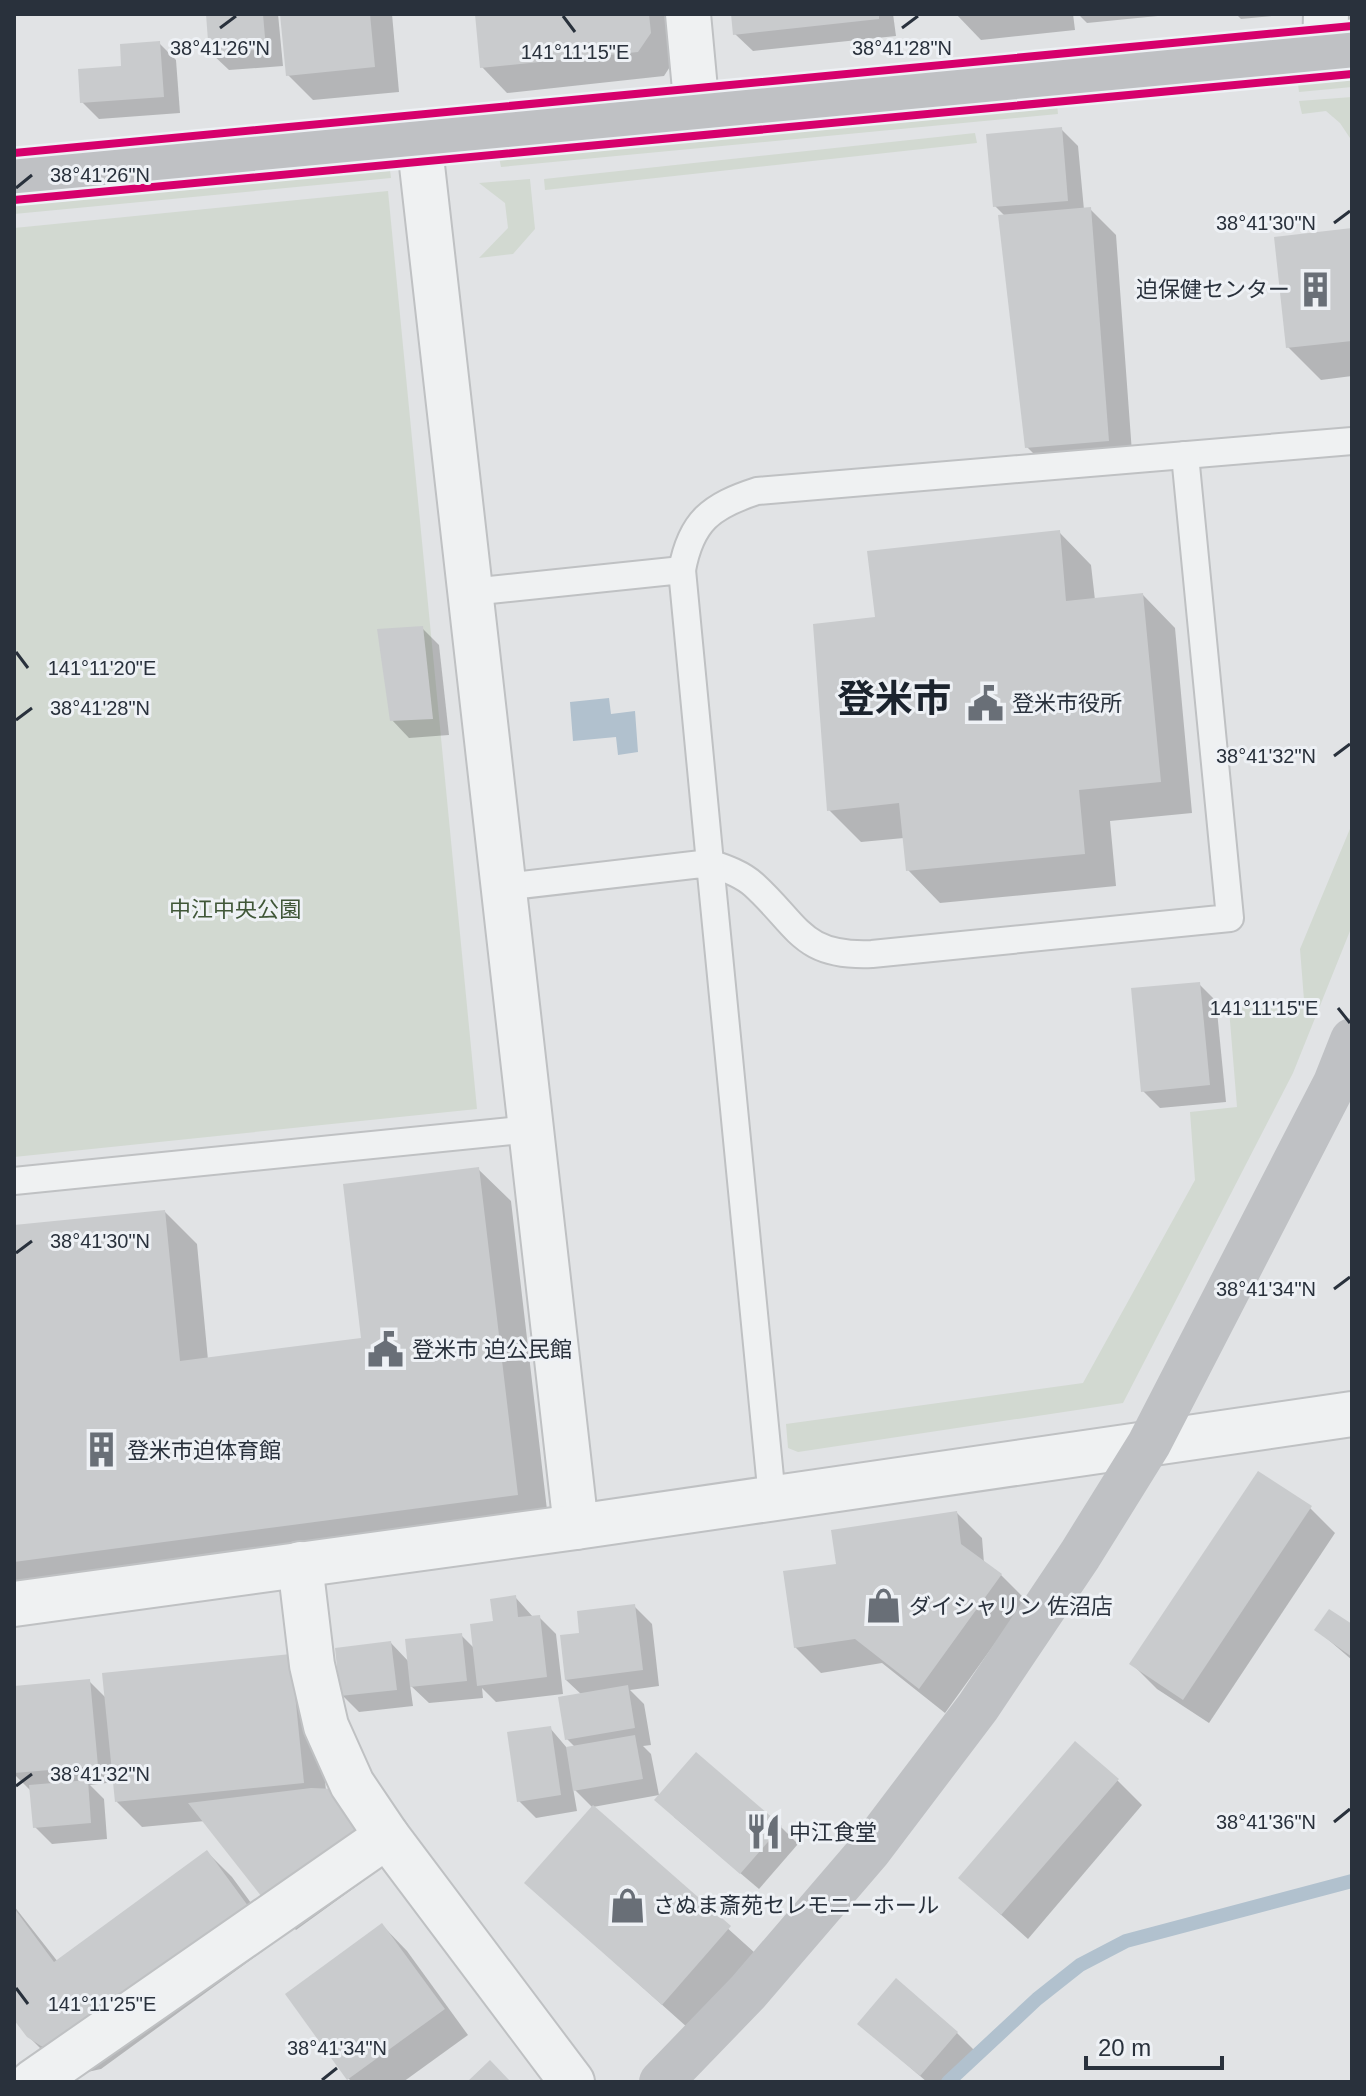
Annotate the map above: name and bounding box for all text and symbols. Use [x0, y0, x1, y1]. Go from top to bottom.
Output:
text: 38°41'26"N [170, 37, 270, 59]
text: 38°41'28"N [852, 37, 952, 59]
text: 141°11'15"E [521, 41, 629, 63]
text: 38°41'26"N [50, 164, 150, 186]
text: 38°41'30"N [1216, 212, 1316, 234]
building icon: 迫保健センター [1297, 270, 1335, 308]
place label: 迫保健センター [1136, 277, 1290, 302]
text: 141°11'20"E [48, 657, 156, 679]
district label: 登米市 [837, 678, 951, 720]
public building icon: 登米市役所 [967, 684, 1005, 722]
place label: 登米市役所 [1012, 691, 1122, 716]
text: 38°41'28"N [50, 697, 150, 719]
text: 38°41'32"N [1216, 745, 1316, 767]
park label: 中江中央公園 [169, 897, 301, 922]
text: 141°11'15"E [1210, 997, 1318, 1019]
text: 38°41'30"N [50, 1230, 150, 1252]
text: 38°41'34"N [1216, 1278, 1316, 1300]
public building icon: 登米市 迫公民館 [367, 1330, 405, 1368]
place label: 登米市 迫公民館 [412, 1337, 572, 1362]
building icon: 登米市迫体育館 [82, 1431, 120, 1469]
place label: 登米市迫体育館 [127, 1438, 281, 1463]
shop icon: ダイシャリン 佐沼店 [864, 1587, 902, 1625]
place label: ダイシャリン 佐沼店 [909, 1594, 1113, 1619]
text: 38°41'32"N [50, 1763, 150, 1785]
text: 38°41'36"N [1216, 1811, 1316, 1833]
restaurant icon: 中江食堂 [744, 1813, 782, 1851]
place label: 中江食堂 [789, 1820, 877, 1845]
shop icon: さぬま斎苑セレモニーホール [608, 1886, 646, 1924]
place label: さぬま斎苑セレモニーホール [653, 1893, 939, 1918]
text: 141°11'25"E [48, 1993, 156, 2015]
scale bar [1086, 2020, 1222, 2070]
text: 20 m [1098, 2034, 1151, 2061]
text: 38°41'34"N [287, 2037, 387, 2059]

